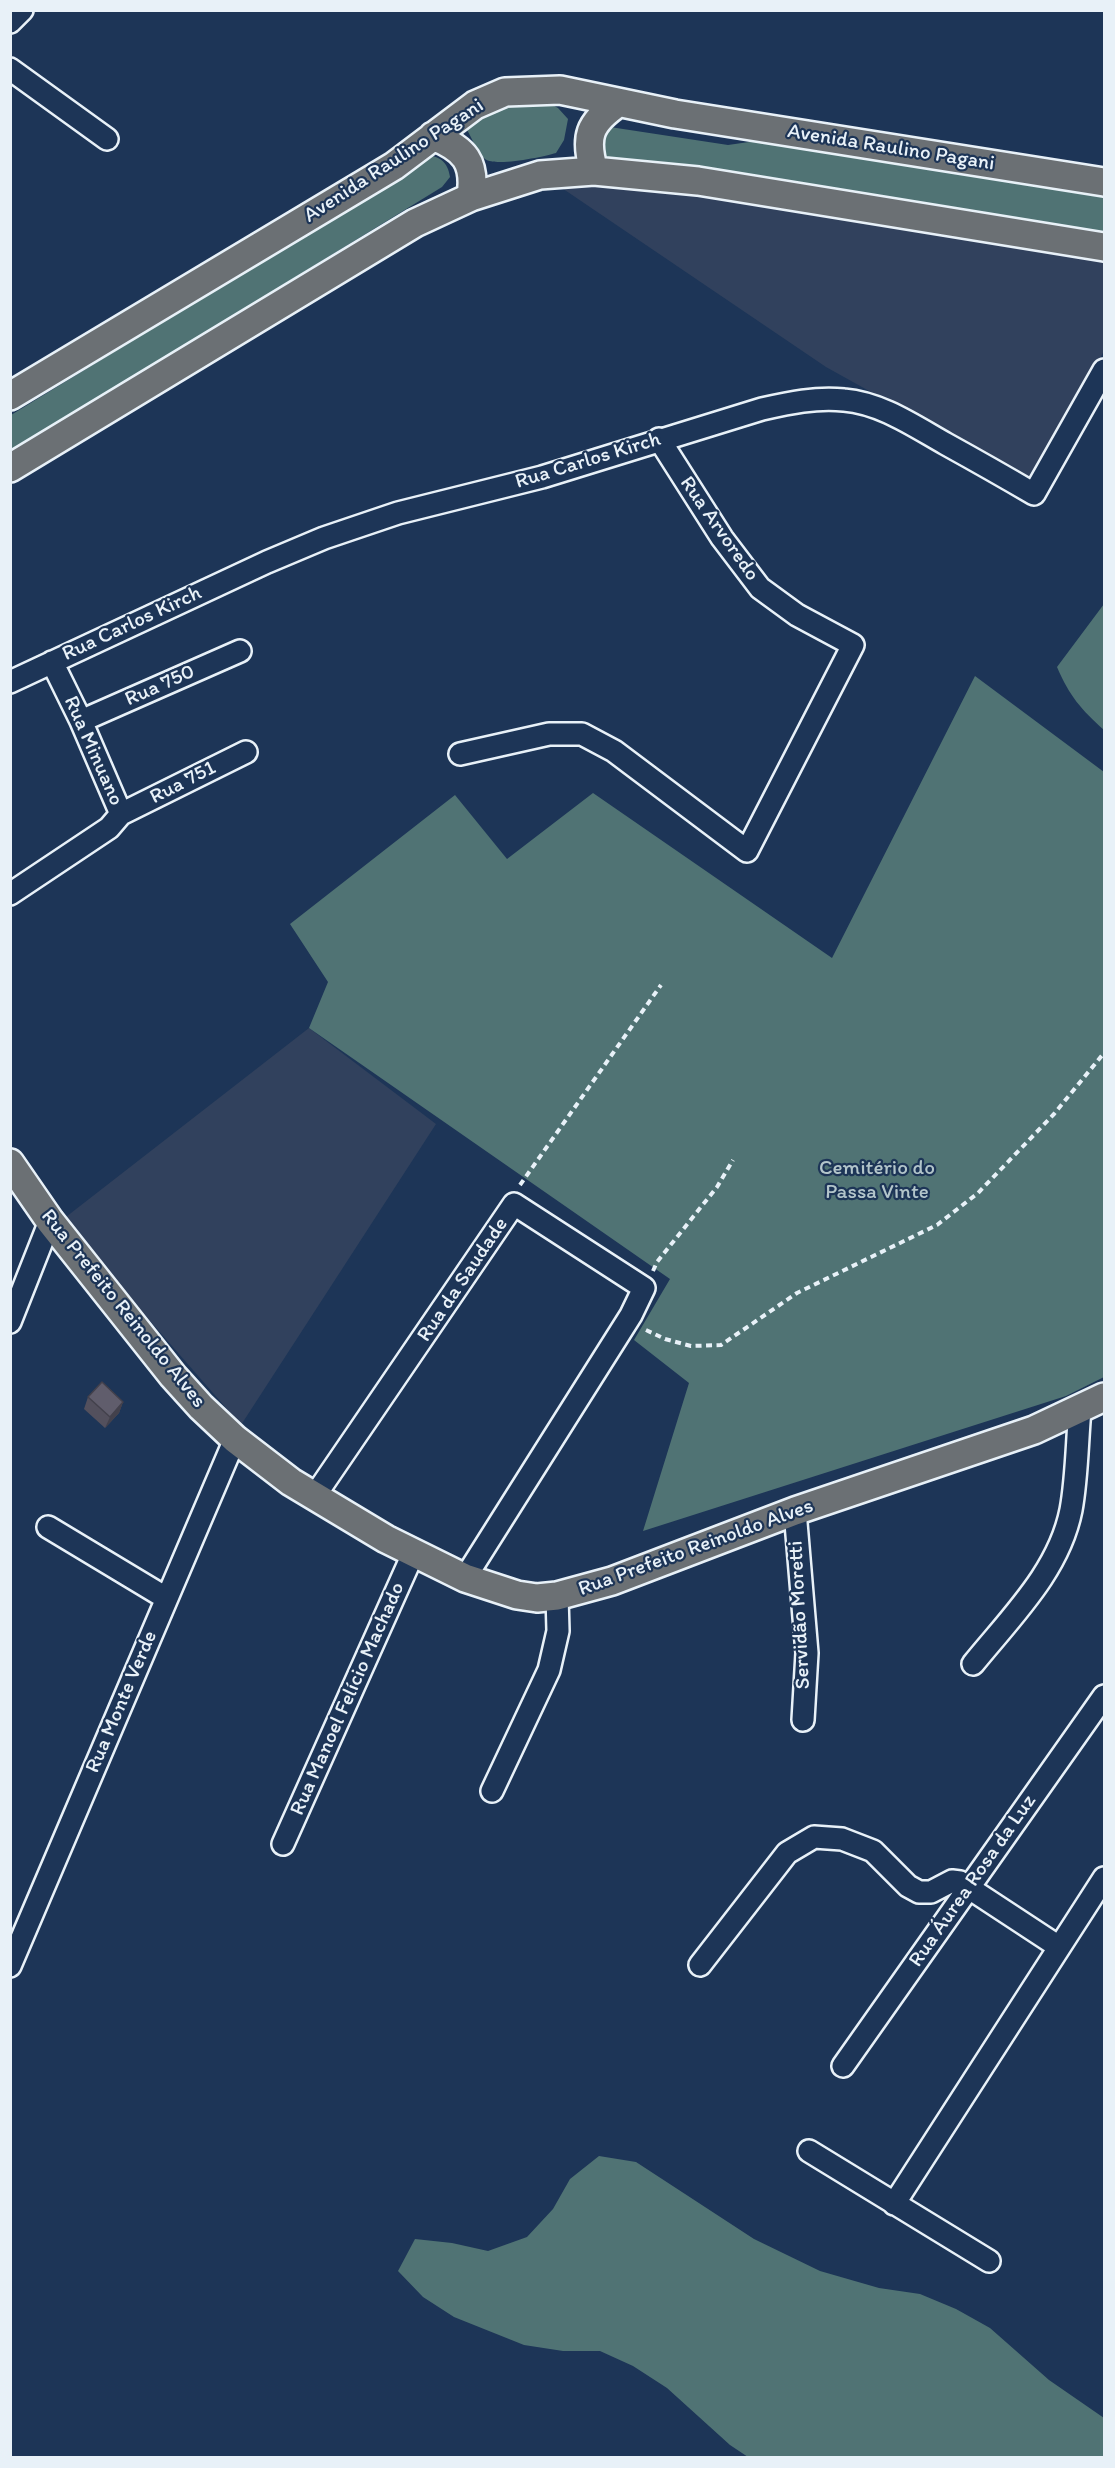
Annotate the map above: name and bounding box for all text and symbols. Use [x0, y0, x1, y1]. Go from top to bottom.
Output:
street label: Avenida Raulino Pagani [299, 93, 489, 229]
street label: Avenida Raulino Pagani [786, 119, 996, 177]
street label: Rua Carlos Kirch [512, 427, 664, 495]
street label: Rua Arvoredo [674, 472, 764, 586]
street label: Rua Carlos Kirch [58, 581, 206, 667]
street label: Rua 750 [121, 659, 199, 713]
street label: Rua Minuano [58, 692, 128, 810]
street label: Rua 751 [146, 756, 220, 810]
park label: Cemitério do Passa Vinte [819, 1156, 935, 1206]
street label: Rua Prefeito Reinoldo Alves [35, 1205, 211, 1413]
street label: Rua da Saudade [412, 1213, 514, 1347]
street label: Rua Prefeito Reinoldo Alves [575, 1494, 817, 1602]
street label: Servidão Moretti [784, 1540, 816, 1690]
street label: Rua Manoel Felício Machado [285, 1579, 411, 1819]
street label: Rua Monte Verde [81, 1627, 163, 1777]
street label: Rua Áurea Rosa da Luz [904, 1790, 1042, 1972]

